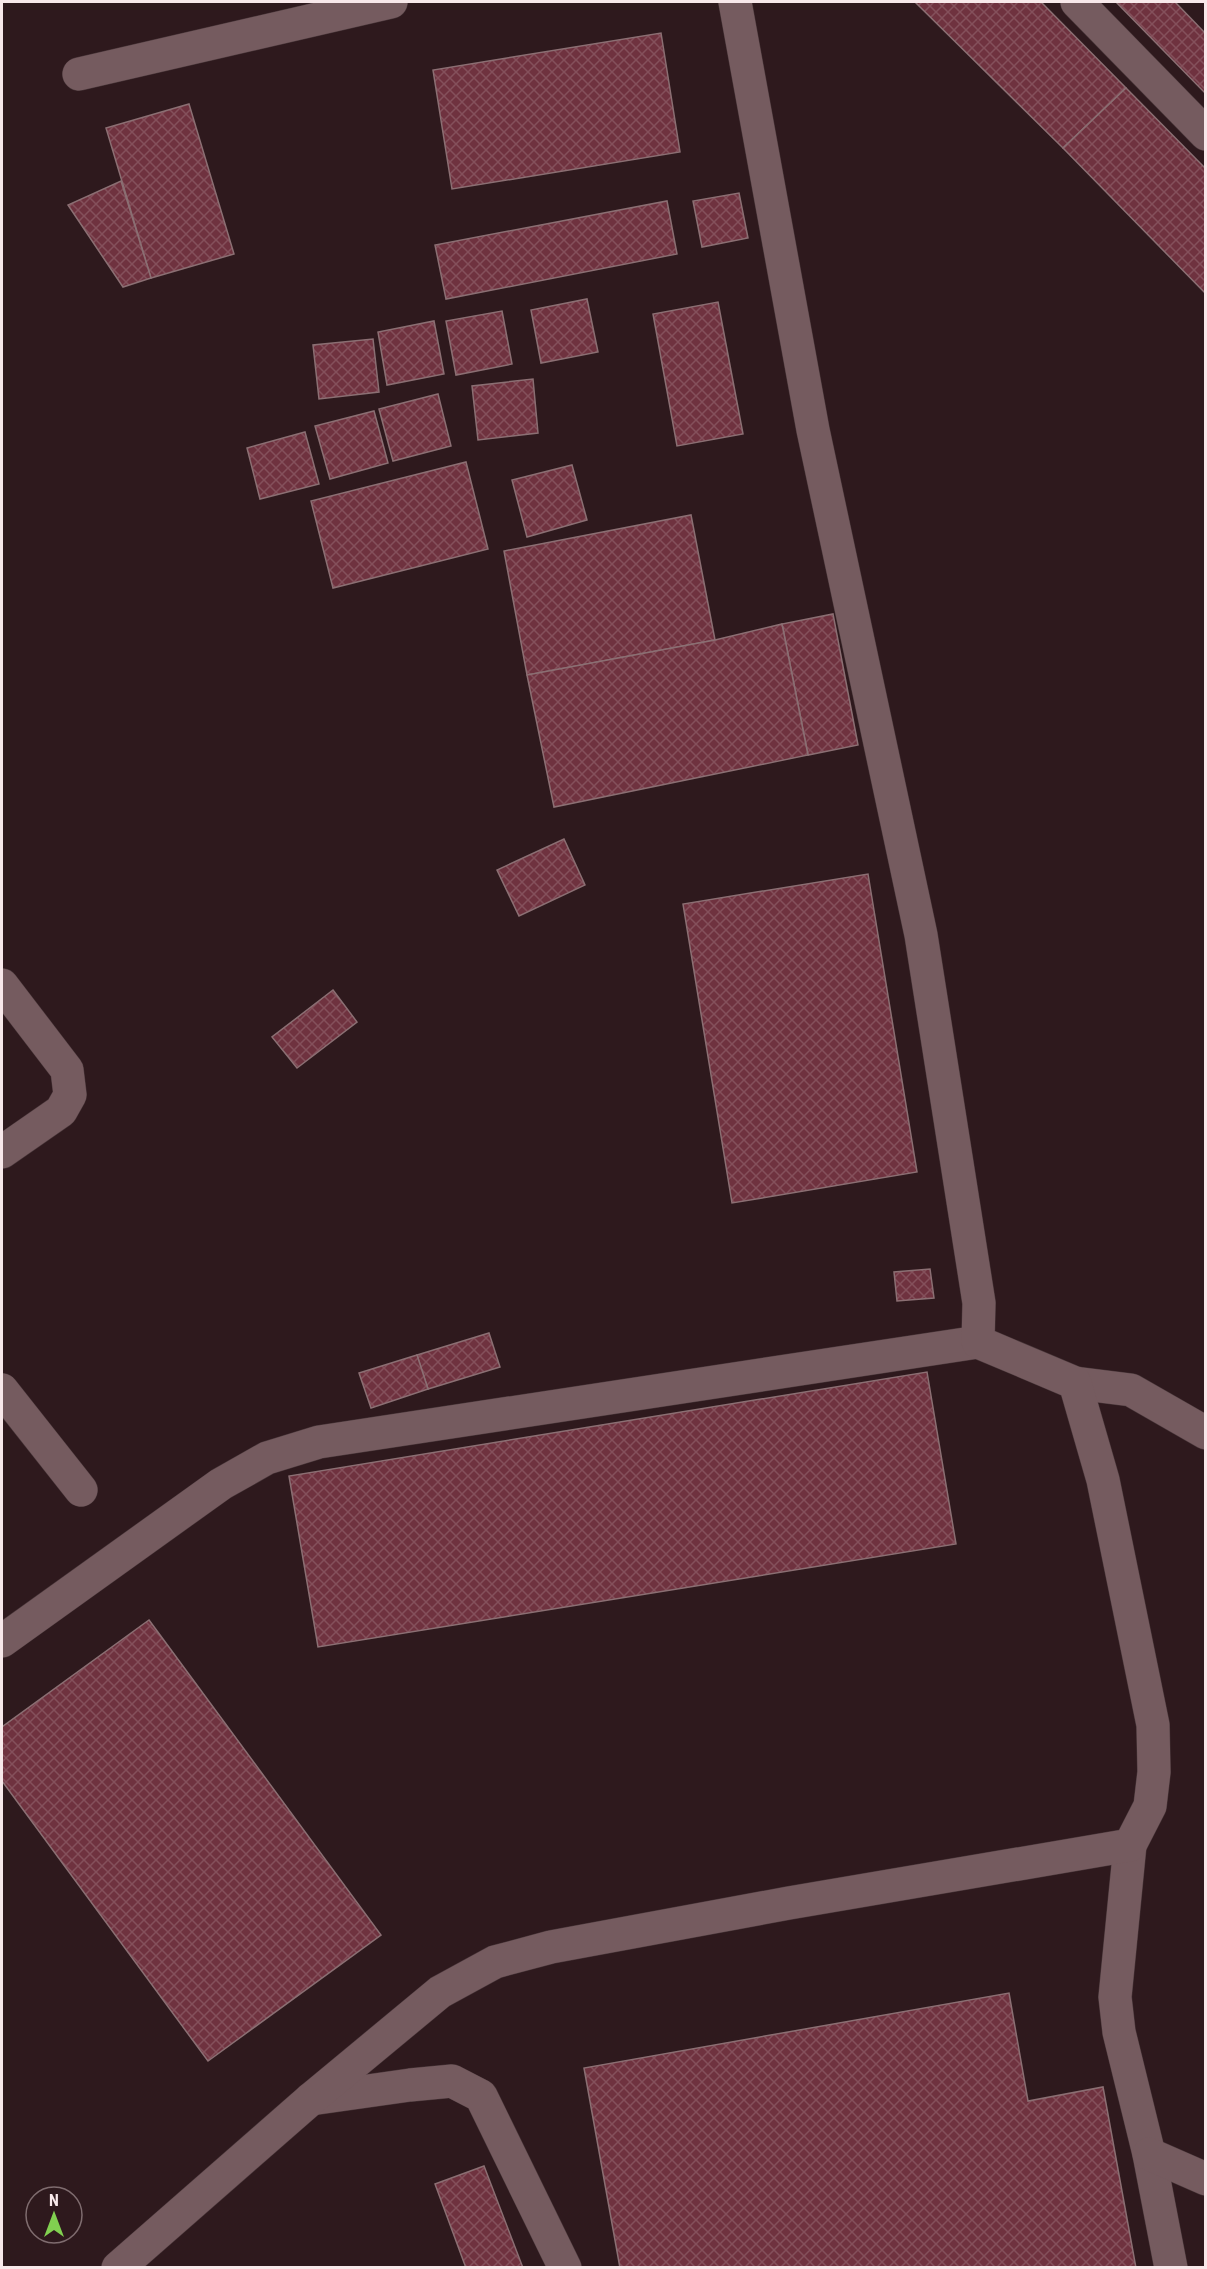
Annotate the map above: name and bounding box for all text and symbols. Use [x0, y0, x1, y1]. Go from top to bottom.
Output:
north arrow [24, 2185, 84, 2245]
text: N [49, 2191, 59, 2210]

